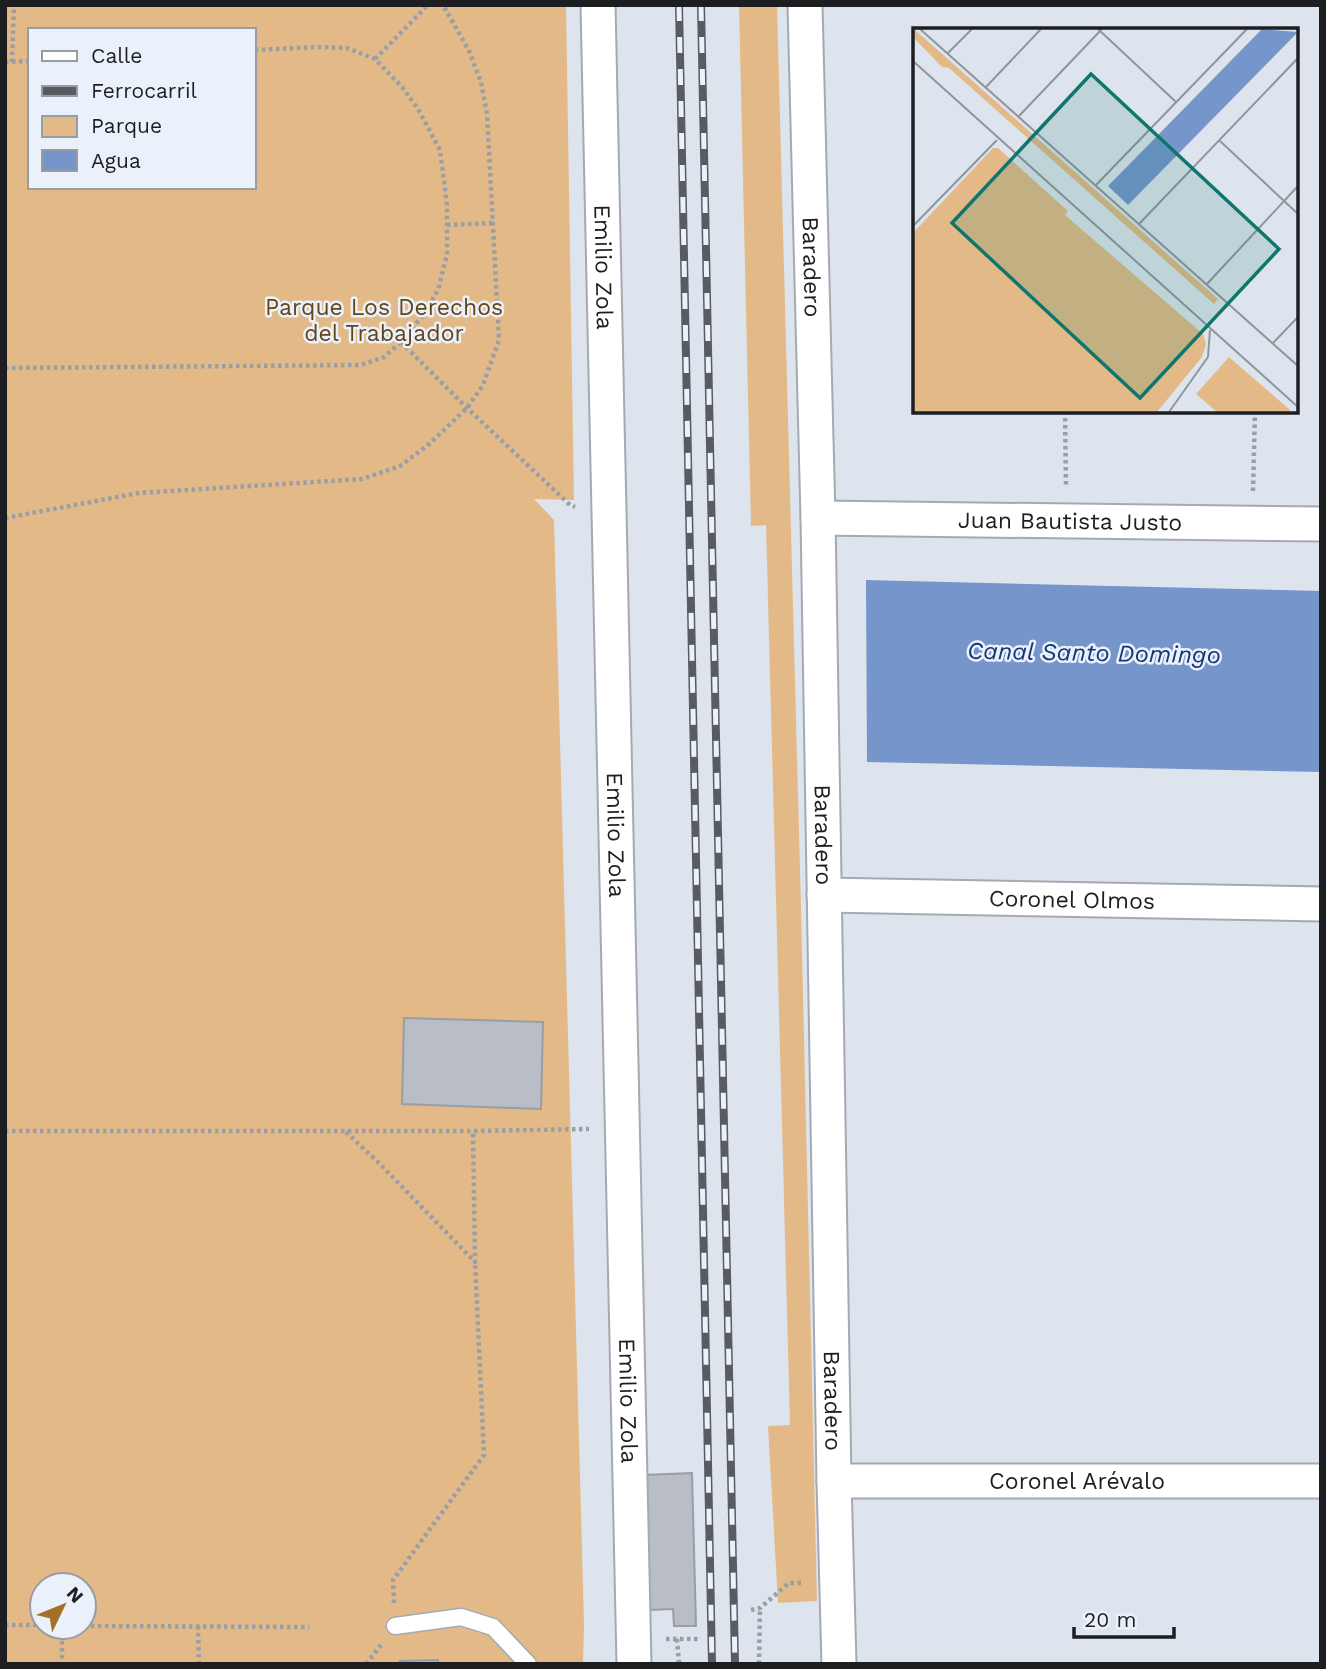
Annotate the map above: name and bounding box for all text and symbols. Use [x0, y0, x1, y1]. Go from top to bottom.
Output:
legend [28, 28, 256, 189]
inset map [913, 28, 1298, 413]
text: Calle [91, 43, 142, 68]
text: Ferrocarril [91, 78, 198, 103]
text: Parque [91, 113, 162, 138]
text: Agua [91, 148, 141, 173]
street label: Emilio Zola [589, 204, 619, 330]
street label: Baradero [797, 216, 826, 318]
park label: Parque Los Derechos del Trabajador [265, 294, 503, 347]
street label: Juan Bautista Justo [958, 506, 1182, 536]
water label: Canal Santo Domingo [967, 637, 1221, 669]
street label: Emilio Zola [601, 772, 631, 898]
street label: Baradero [809, 784, 838, 885]
street label: Coronel Olmos [989, 884, 1155, 914]
street label: Emilio Zola [613, 1338, 643, 1464]
street label: Baradero [818, 1350, 847, 1451]
street label: Coronel Arévalo [989, 1468, 1165, 1495]
north arrow [28, 1571, 98, 1641]
text: N [62, 1582, 88, 1608]
scale bar [1074, 1596, 1174, 1640]
text: 20 m [1084, 1607, 1136, 1632]

